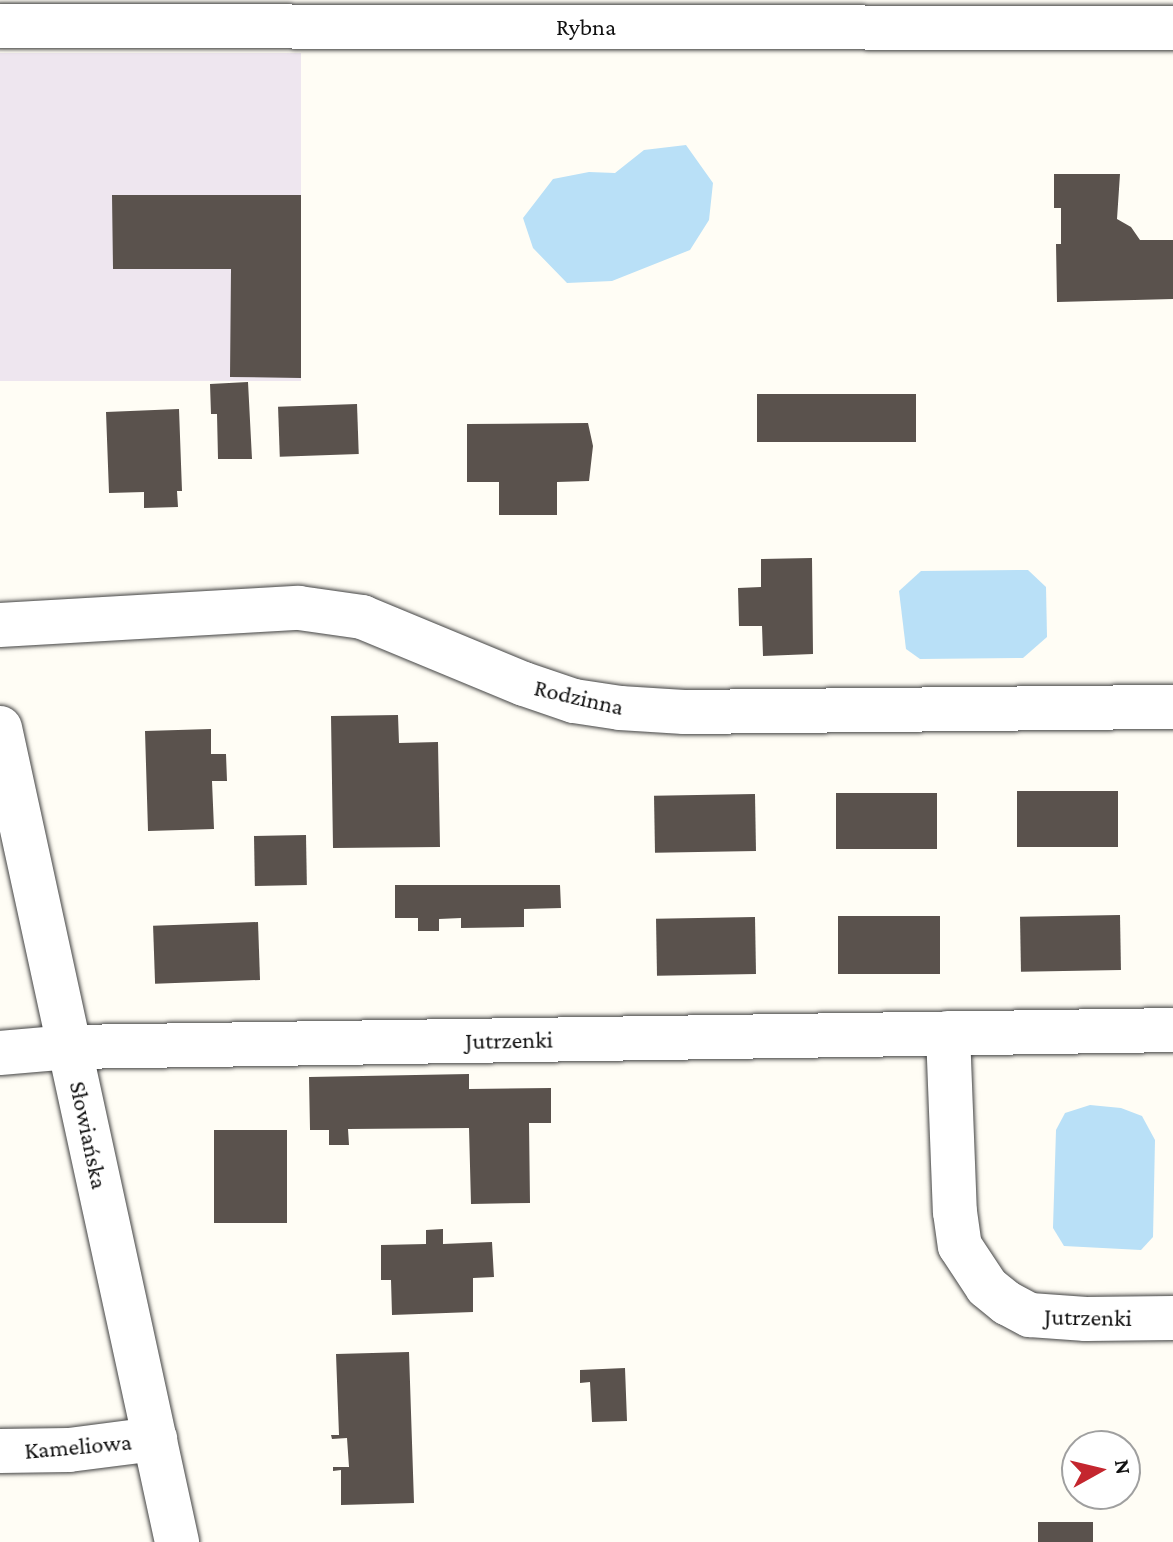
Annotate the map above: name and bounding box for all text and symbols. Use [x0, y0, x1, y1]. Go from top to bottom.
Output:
street label: Rybna [556, 13, 616, 41]
street label: Rodzinna [531, 673, 627, 721]
street label: Jutrzenki [465, 1025, 553, 1055]
street label: Słowiańska [64, 1079, 114, 1191]
street label: Jutrzenki [1044, 1302, 1132, 1332]
street label: Kameliowa [23, 1427, 133, 1465]
north arrow [1061, 1430, 1141, 1510]
text: N [1110, 1458, 1137, 1476]

